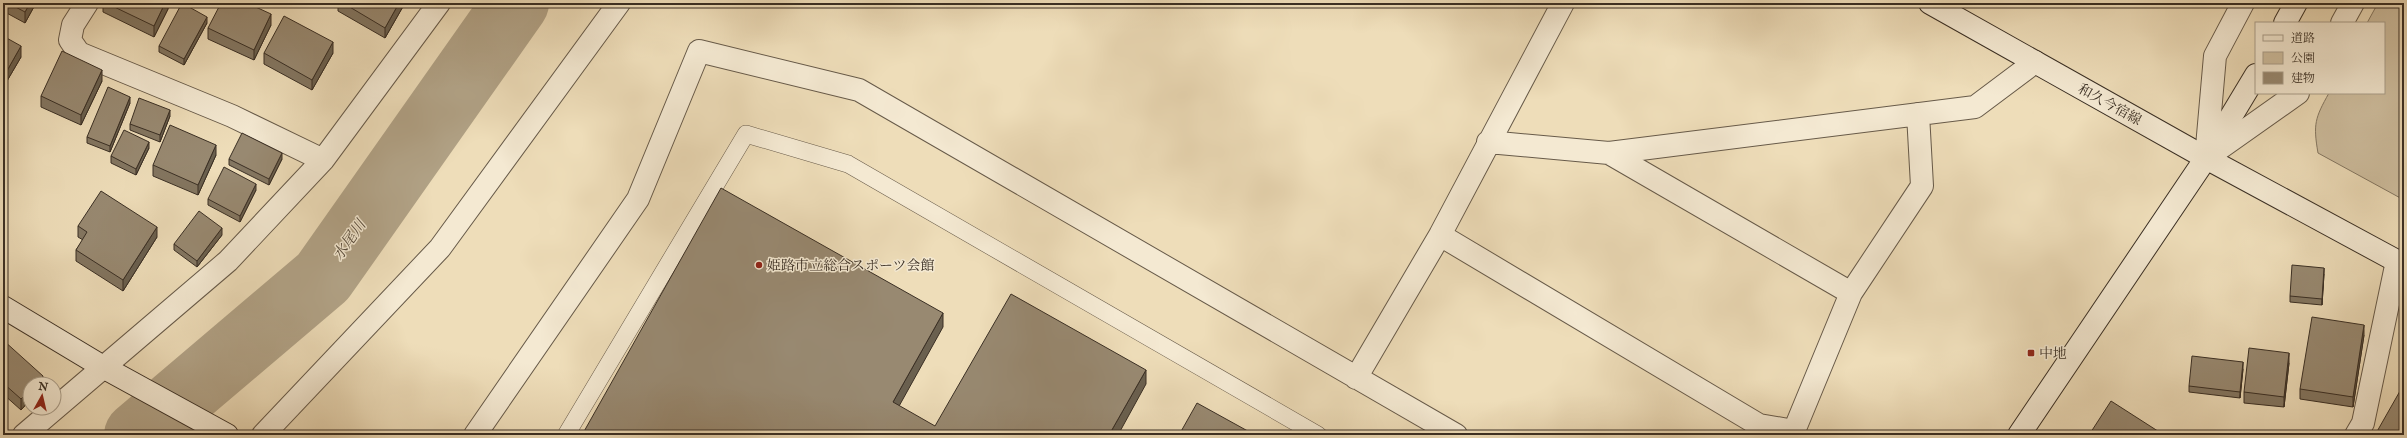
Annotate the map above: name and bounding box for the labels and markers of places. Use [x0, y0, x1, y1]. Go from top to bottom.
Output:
place label: 姫路市立総合スポーツ会館 [767, 257, 934, 275]
marker: 姫路市立総合スポーツ会館 [754, 260, 764, 270]
place label: 中地 [2039, 345, 2067, 363]
marker: 中地 [2026, 348, 2036, 358]

